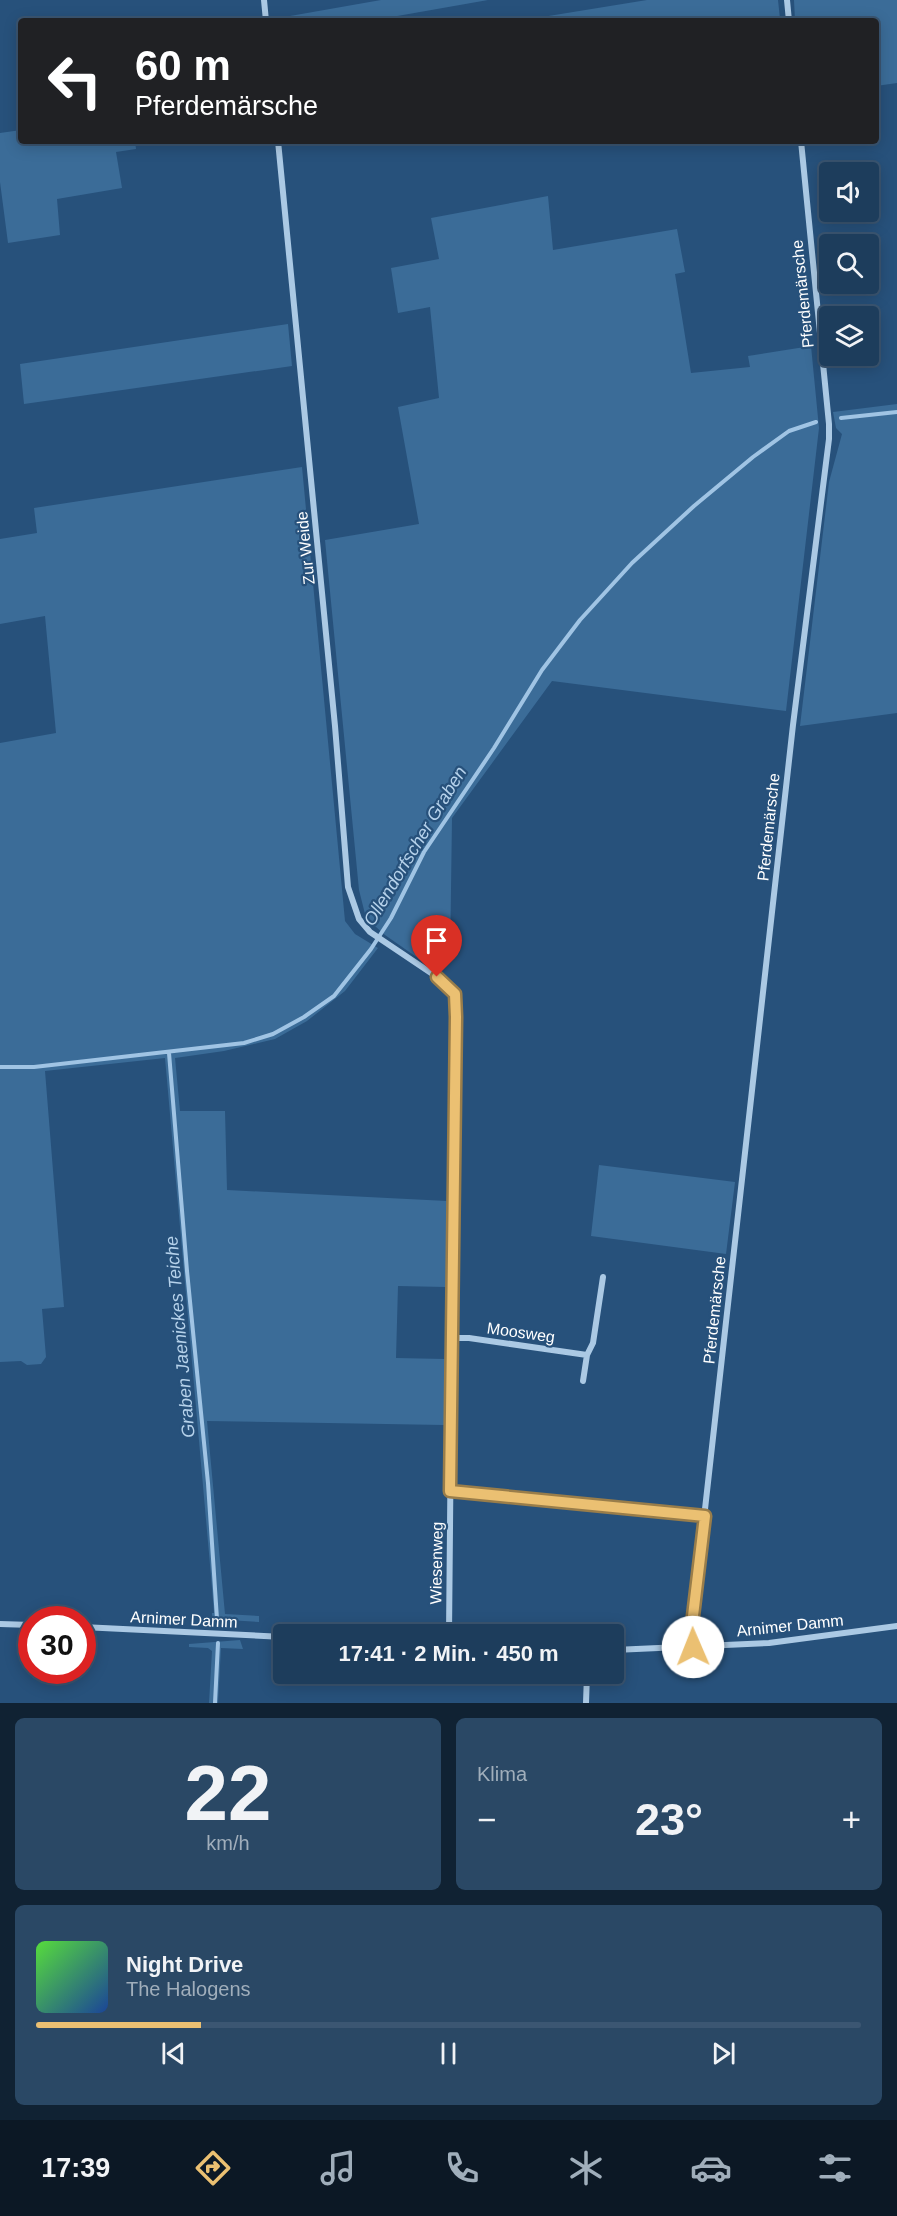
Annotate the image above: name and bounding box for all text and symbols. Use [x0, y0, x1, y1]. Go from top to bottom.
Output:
icon: left [36, 42, 114, 120]
text: 60 m [135, 42, 231, 89]
text: Pferdemärsche [135, 91, 318, 121]
map controls [819, 162, 879, 366]
button: sound [819, 162, 879, 222]
button: search [819, 234, 879, 294]
street label: Pferdemärsche [788, 239, 817, 349]
button: layers [819, 306, 879, 366]
street label: Zur Weide [293, 510, 318, 585]
water label: Ollendorfscher Graben [360, 763, 470, 929]
street label: Pferdemärsche [754, 772, 783, 882]
pin [411, 915, 462, 977]
icon: arrive [420, 924, 453, 957]
water label: Graben Jaenickes Teiche [161, 1235, 199, 1439]
street label: Pferdemärsche [700, 1255, 729, 1365]
street label: Moosweg [486, 1319, 556, 1346]
street label: Wiesenweg [427, 1522, 446, 1605]
speed limit sign: 30 [18, 1606, 96, 1684]
street label: Arnimer Damm [130, 1608, 238, 1631]
street label: Arnimer Damm [736, 1611, 844, 1640]
position arrow [661, 1615, 725, 1679]
text: 17:41 · 2 Min. · 450 m [338, 1641, 559, 1666]
text: 22 [185, 1749, 271, 1837]
text: Klima [477, 1763, 527, 1785]
text: 23° [635, 1794, 703, 1845]
text: − [477, 1801, 496, 1838]
text: + [842, 1801, 861, 1838]
text: km/h [206, 1832, 250, 1854]
text: Night Drive [126, 1952, 243, 1977]
text: The Halogens [126, 1978, 251, 2000]
icon: previous [157, 2037, 190, 2070]
icon: pause [432, 2037, 465, 2070]
icon: next [707, 2037, 740, 2070]
icon: directions [192, 2147, 234, 2189]
icon: music [317, 2147, 359, 2189]
icon: phone [441, 2147, 483, 2189]
icon: climate [565, 2147, 607, 2189]
icon: car [690, 2147, 732, 2189]
icon: filters [814, 2147, 856, 2189]
text: 17:39 [41, 2153, 110, 2183]

